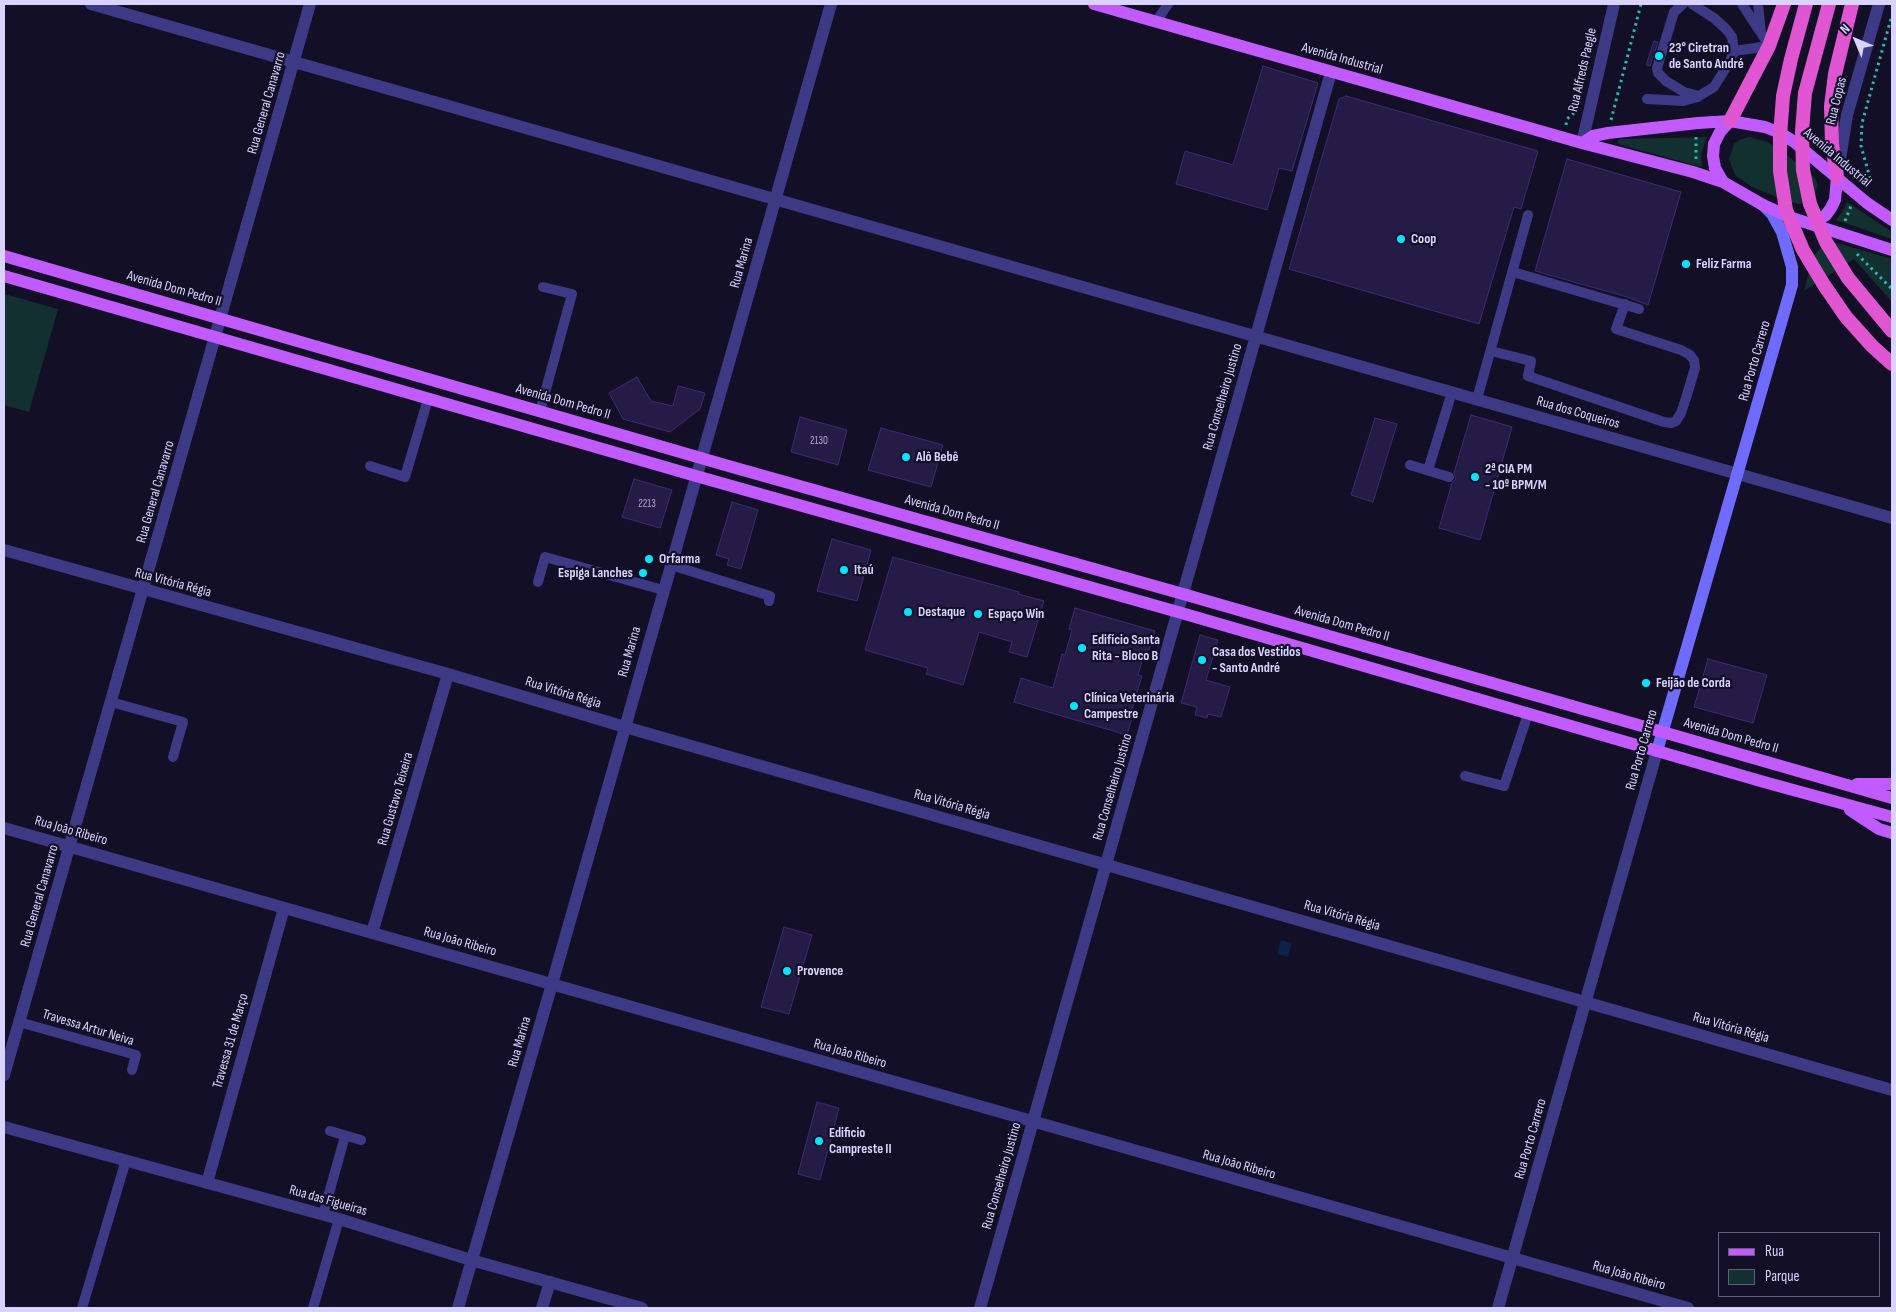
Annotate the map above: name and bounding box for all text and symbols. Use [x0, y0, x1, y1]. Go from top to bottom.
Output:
north arrow [1831, 15, 1881, 65]
text: N [1836, 20, 1854, 38]
street label: Rua Alfreds Paegle [1565, 26, 1601, 114]
street label: Avenida Industrial [1300, 39, 1384, 79]
place label: 23° Ciretran de Santo André [1669, 40, 1744, 72]
street label: Rua General Canavarro [244, 50, 290, 156]
marker: 23° Ciretran de Santo André [1653, 50, 1665, 62]
street label: Rua Copas [1823, 75, 1851, 127]
street label: Avenida Industrial [1800, 125, 1874, 191]
place label: Coop [1411, 231, 1436, 247]
marker: Coop [1395, 233, 1407, 245]
street label: Rua Marina [727, 236, 757, 290]
place label: Feliz Farma [1696, 256, 1751, 272]
marker: Feliz Farma [1680, 258, 1692, 270]
street label: Avenida Dom Pedro II [125, 267, 223, 311]
street label: Rua Porto Carrero [1735, 319, 1775, 403]
street label: Rua Conselheiro Justino [1200, 342, 1246, 452]
street label: Avenida Dom Pedro II [514, 380, 612, 424]
street label: Rua dos Coqueiros [1534, 393, 1622, 433]
house number: 2130 [810, 434, 828, 448]
street label: Rua General Canavarro [133, 439, 179, 545]
place label: Alô Bebê [916, 449, 959, 465]
marker: Alô Bebê [900, 451, 912, 463]
place label: 2ª CIA PM - 10º BPM/M [1485, 461, 1547, 494]
marker: 2ª CIA PM - 10º BPM/M [1469, 471, 1481, 483]
street label: Avenida Dom Pedro II [903, 491, 1001, 535]
house number: 2213 [638, 497, 656, 511]
place label: Orfarma [659, 551, 700, 567]
marker: Orfarma [643, 553, 655, 565]
place label: Itaú [854, 562, 874, 578]
marker: Itaú [838, 564, 850, 576]
street label: Rua Vitória Régia [133, 565, 213, 601]
place label: Espiga Lanches [558, 565, 633, 581]
marker: Espiga Lanches [637, 567, 649, 579]
street label: Avenida Dom Pedro II [1293, 602, 1391, 646]
place label: Destaque [918, 604, 965, 620]
marker: Destaque [902, 606, 914, 618]
place label: Espaço Win [988, 606, 1044, 622]
marker: Espaço Win [972, 608, 984, 620]
street label: Rua Marina [615, 625, 645, 679]
place label: Edifício Santa Rita - Bloco B [1092, 632, 1160, 664]
marker: Edifício Santa Rita - Bloco B [1076, 642, 1088, 654]
place label: Casa dos Vestidos - Santo André [1212, 644, 1301, 676]
marker: Casa dos Vestidos - Santo André [1196, 654, 1208, 666]
street label: Rua Vitória Régia [523, 673, 603, 713]
place label: Feijão de Corda [1656, 675, 1731, 691]
marker: Feijão de Corda [1640, 677, 1652, 689]
place label: Clínica Veterinária Campestre [1084, 690, 1174, 722]
marker: Clínica Veterinária Campestre [1068, 700, 1080, 712]
street label: Rua Porto Carrero [1622, 708, 1662, 792]
street label: Avenida Dom Pedro II [1682, 714, 1780, 758]
street label: Rua Conselheiro Justino [1090, 732, 1136, 842]
street label: Rua Gustavo Teixeira [375, 751, 417, 847]
street label: Rua Vitória Régia [912, 786, 992, 824]
street label: Rua João Ribeiro [33, 813, 109, 849]
street label: Rua General Canavarro [17, 843, 63, 949]
street label: Rua Vitória Régia [1302, 897, 1382, 935]
street label: Rua João Ribeiro [422, 924, 498, 960]
place label: Provence [797, 963, 843, 979]
marker: Provence [781, 965, 793, 977]
street label: Travessa 31 de Março [209, 992, 253, 1090]
street label: Travessa Artur Neiva [40, 1006, 136, 1050]
street label: Rua Vitória Régia [1691, 1009, 1771, 1047]
street label: Rua Marina [505, 1015, 535, 1069]
street label: Rua João Ribeiro [812, 1036, 888, 1072]
street label: Rua Porto Carrero [1511, 1097, 1551, 1181]
street label: Rua Conselheiro Justino [979, 1121, 1025, 1231]
place label: Edificio Campreste II [829, 1125, 892, 1158]
marker: Edificio Campreste II [813, 1135, 825, 1147]
street label: Rua João Ribeiro [1201, 1147, 1277, 1183]
street label: Rua das Figueiras [287, 1182, 369, 1220]
legend [1718, 1232, 1881, 1297]
text: Rua [1765, 1242, 1784, 1261]
street label: Rua João Ribeiro [1591, 1258, 1667, 1294]
text: Parque [1765, 1267, 1800, 1286]

